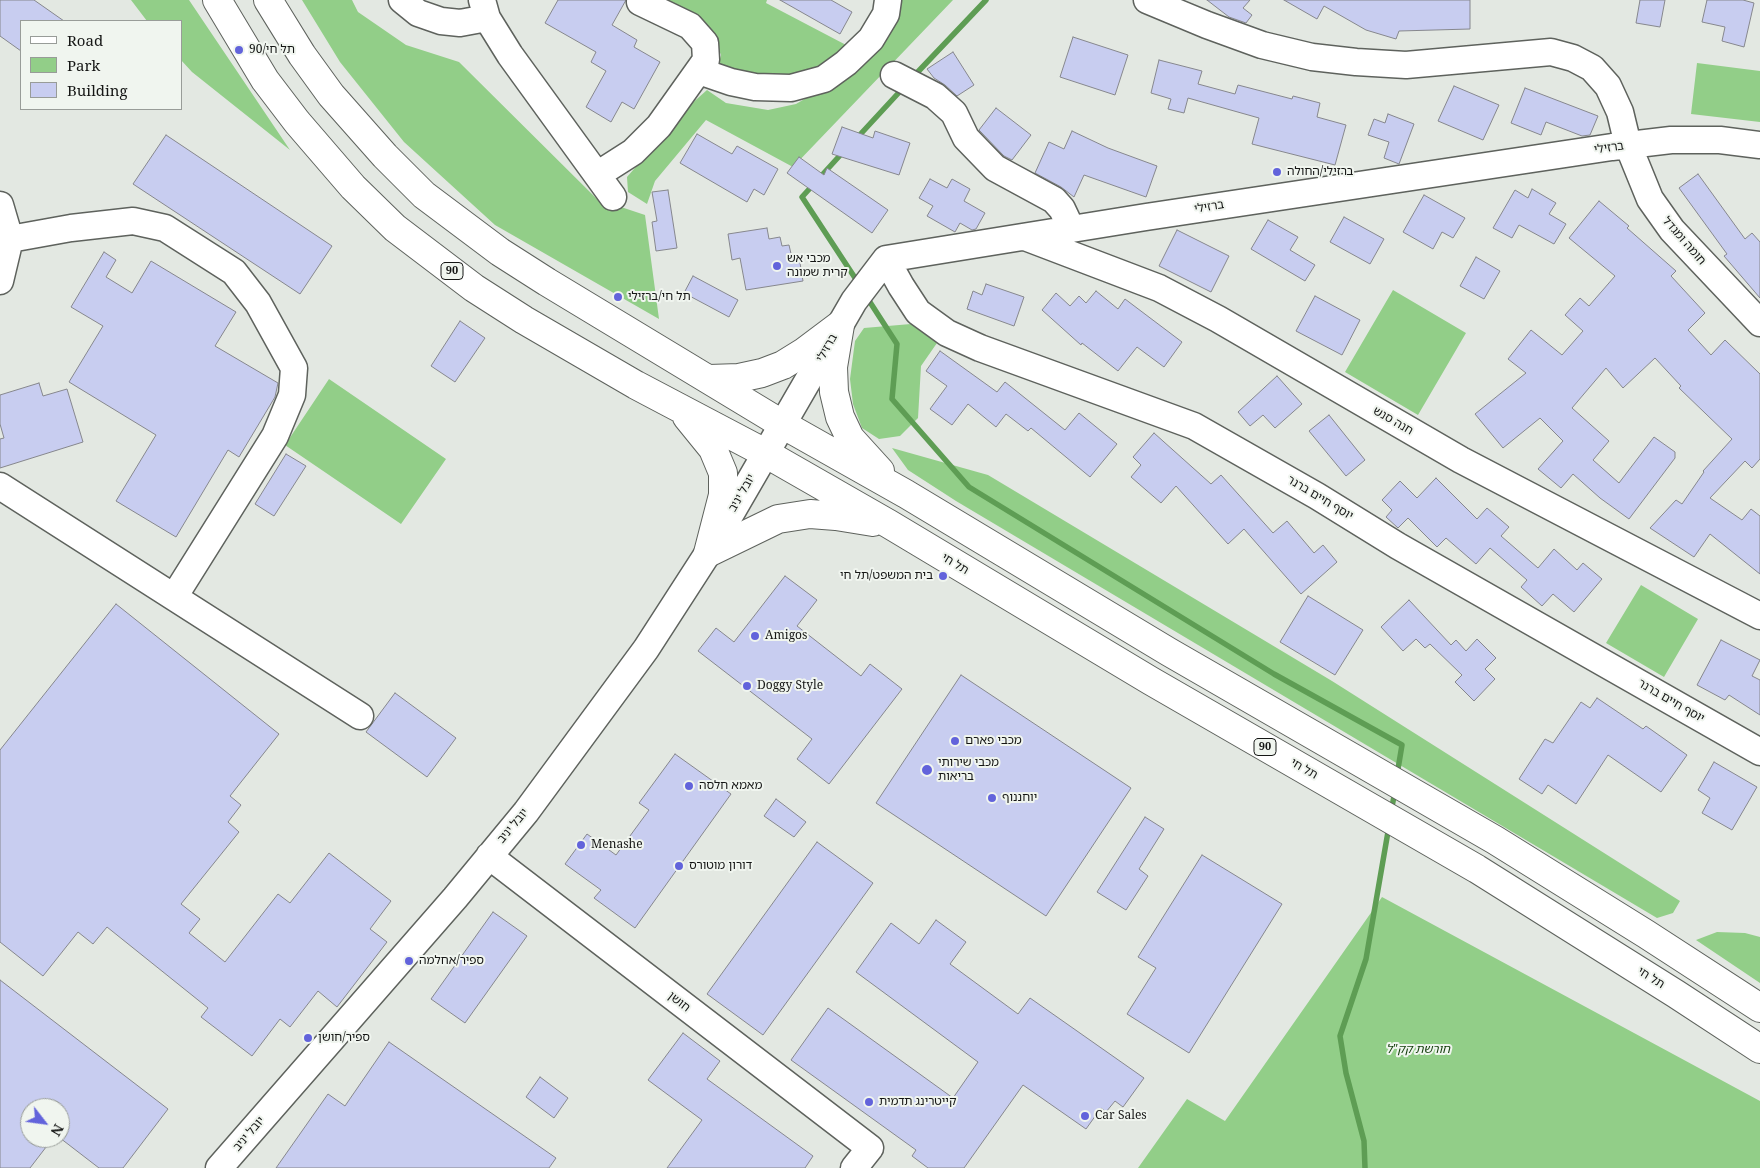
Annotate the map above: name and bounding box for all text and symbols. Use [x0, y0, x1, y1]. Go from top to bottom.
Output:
legend [20, 20, 182, 110]
text: Road [67, 30, 103, 50]
place label: תל חי/90 [249, 43, 295, 57]
marker: תל חי/90 [233, 44, 245, 56]
text: Park [67, 55, 100, 75]
text: Building [67, 80, 128, 100]
street label: ברזילי [1593, 139, 1625, 157]
place label: ברזילי/החולה [1287, 165, 1353, 179]
marker: ברזילי/החולה [1271, 166, 1283, 178]
street label: ברזילי [1193, 198, 1225, 216]
street label: חומה ומגדל [1659, 214, 1709, 268]
place label: מכבי אש קרית שמונה [787, 252, 848, 280]
marker: מכבי אש קרית שמונה [771, 260, 783, 272]
road number: 90 [441, 262, 463, 280]
place label: תל חי/ברזילי [628, 290, 691, 304]
marker: תל חי/ברזילי [612, 291, 624, 303]
street label: ברזילי [813, 331, 841, 365]
street label: חנה סנש [1370, 404, 1416, 438]
street label: יובל יניב [726, 472, 758, 514]
street label: יוסף חיים ברנר [1284, 473, 1356, 523]
street label: תל חי [939, 550, 971, 578]
place label: בית המשפט/תל חי [840, 569, 933, 583]
marker: בית המשפט/תל חי [937, 570, 949, 582]
place label: Amigos [765, 629, 807, 643]
marker: Amigos [749, 630, 761, 642]
street label: יוסף חיים ברנר [1635, 676, 1707, 726]
place label: Doggy Style [757, 679, 823, 693]
marker: Doggy Style [741, 680, 753, 692]
place label: מכבי פארם [965, 734, 1022, 748]
marker: מכבי פארם [949, 735, 961, 747]
road number: 90 [1254, 739, 1276, 756]
place label: מכבי שירותי בריאות [938, 756, 999, 784]
street label: תל חי [1288, 756, 1320, 782]
marker: מכבי שירותי בריאות [920, 763, 934, 777]
place label: מאמא חלסה [699, 779, 762, 793]
marker: מאמא חלסה [683, 780, 695, 792]
place label: יוחננוף [1002, 791, 1037, 805]
marker: יוחננוף [986, 792, 998, 804]
street label: יובל יניב [494, 806, 532, 846]
place label: Menashe [591, 838, 643, 852]
marker: Menashe [575, 839, 587, 851]
place label: דורון מוטורס [689, 859, 752, 873]
marker: דורון מוטורס [673, 860, 685, 872]
place label: ספיר/אחלמה [419, 954, 484, 968]
marker: ספיר/אחלמה [403, 955, 415, 967]
street label: תל חי [1635, 964, 1667, 992]
street label: חושן [665, 989, 693, 1015]
place label: ספיר/חושן [318, 1031, 370, 1045]
marker: ספיר/חושן [302, 1032, 314, 1044]
park label: חורשת קק"ל [1386, 1043, 1450, 1057]
place label: קייטרינג תדמית [879, 1095, 956, 1109]
marker: קייטרינג תדמית [863, 1096, 875, 1108]
north arrow [20, 1098, 70, 1148]
place label: Car Sales [1095, 1109, 1147, 1123]
marker: Car Sales [1079, 1110, 1091, 1122]
street label: יובל יניב [230, 1114, 268, 1154]
text: N [47, 1121, 69, 1140]

